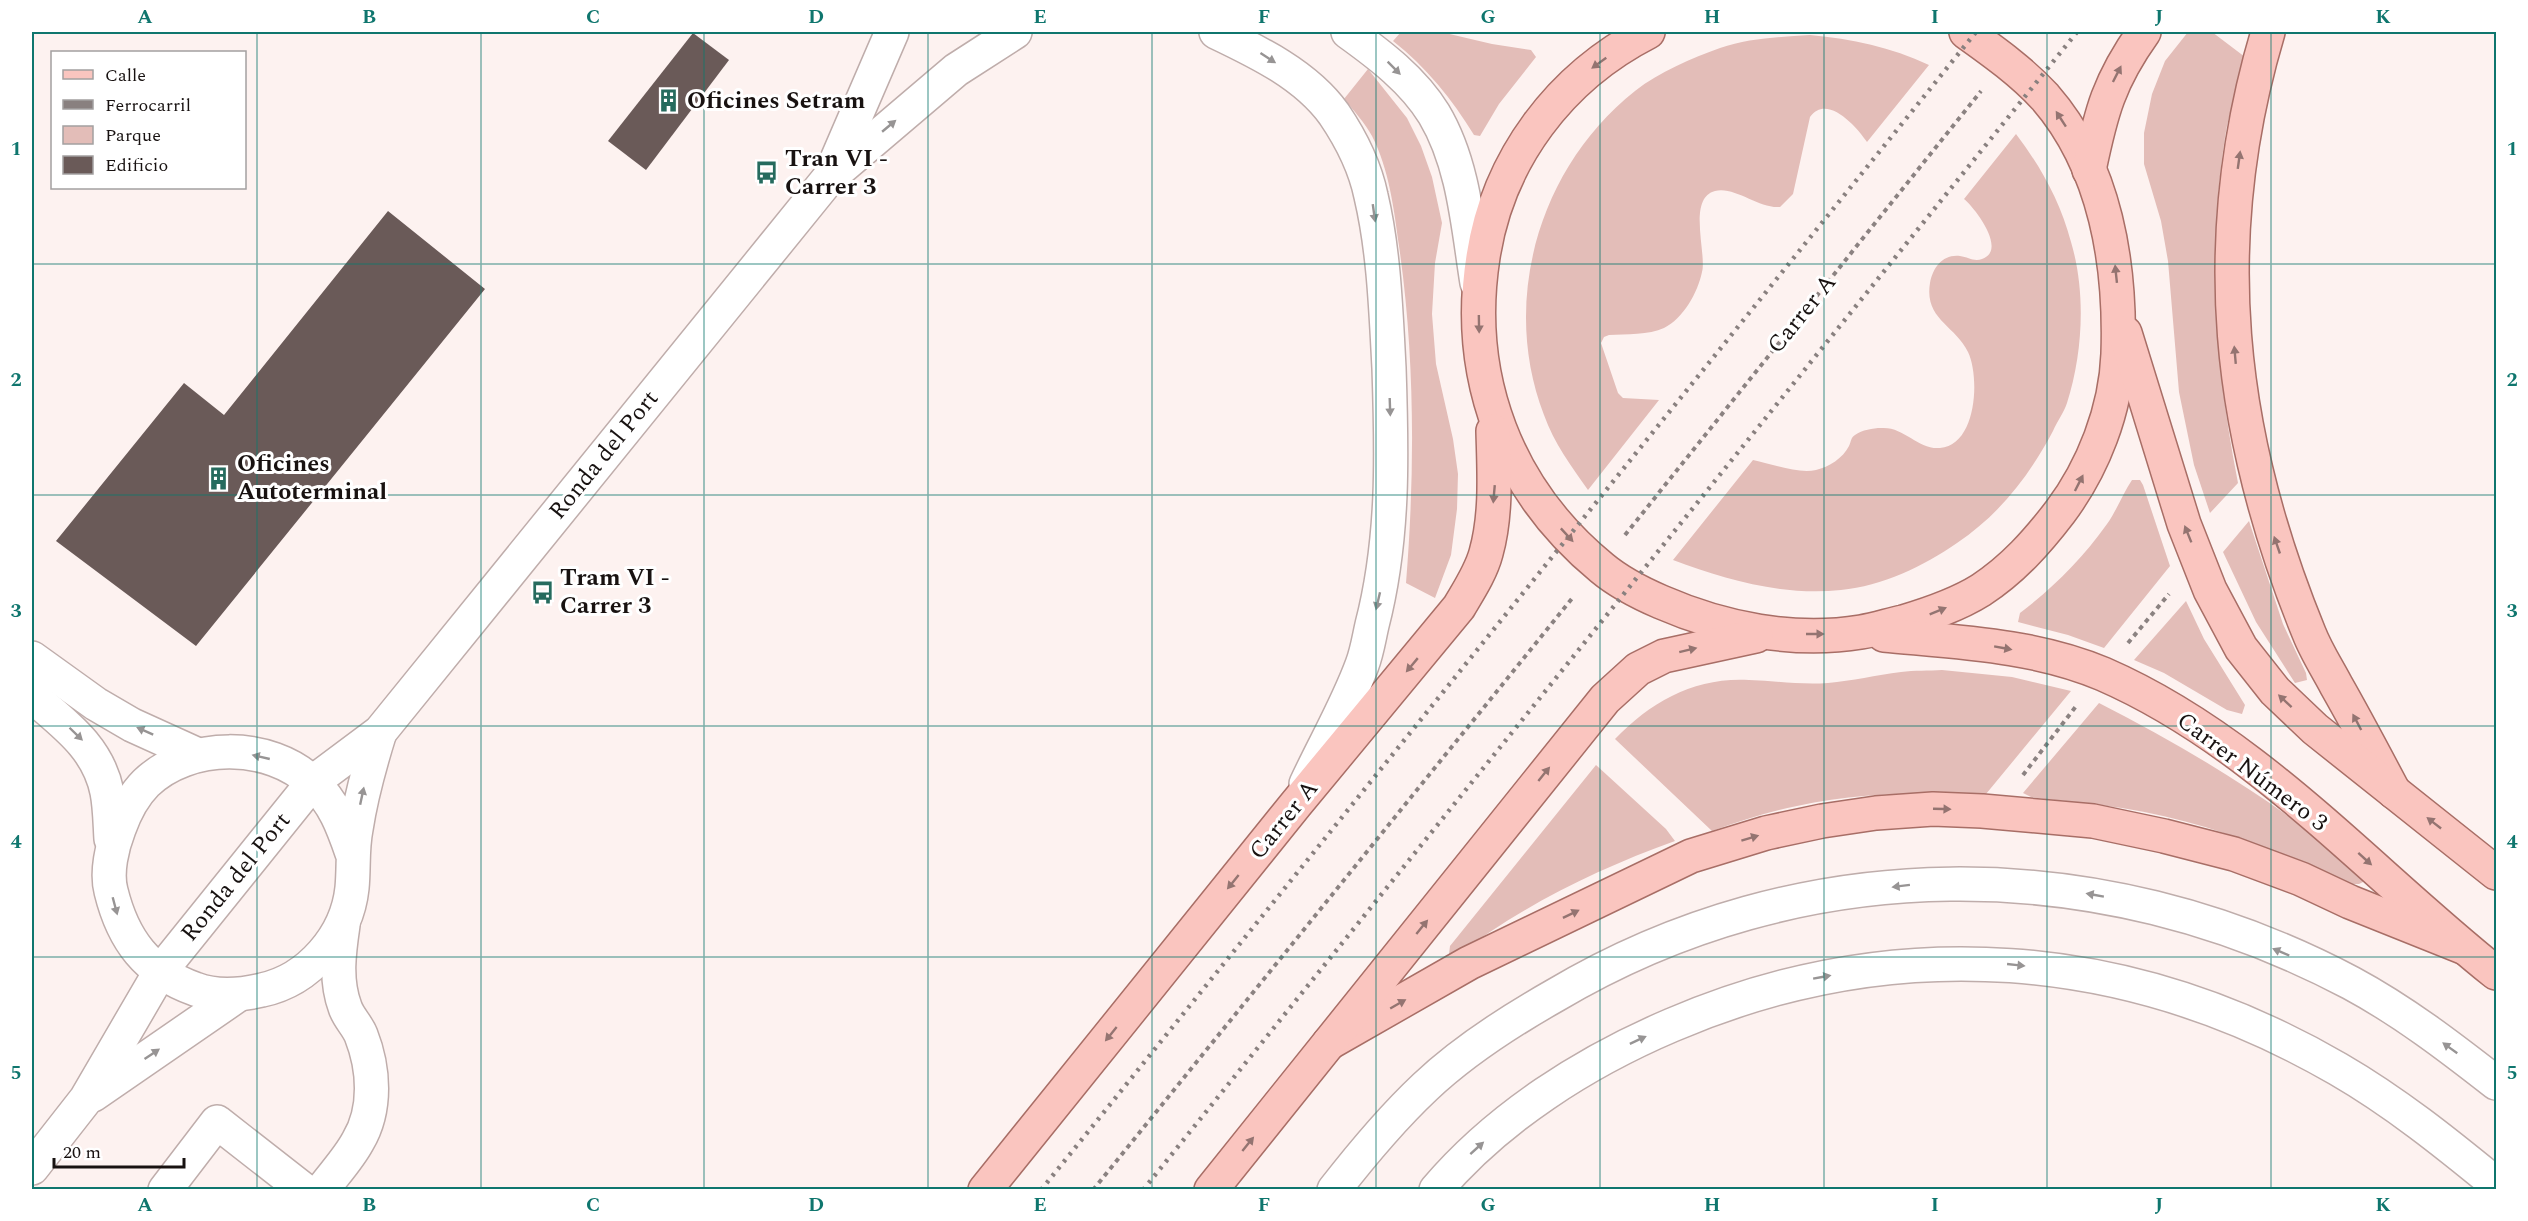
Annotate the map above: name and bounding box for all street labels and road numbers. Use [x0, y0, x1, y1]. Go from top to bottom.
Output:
street label: Carrer A [1759, 266, 1845, 362]
street label: Ronda del Port [540, 382, 668, 528]
street label: Carrer Número 3 [2169, 703, 2335, 841]
street label: Carrer A [1241, 772, 1327, 868]
street label: Ronda del Port [172, 804, 300, 950]

